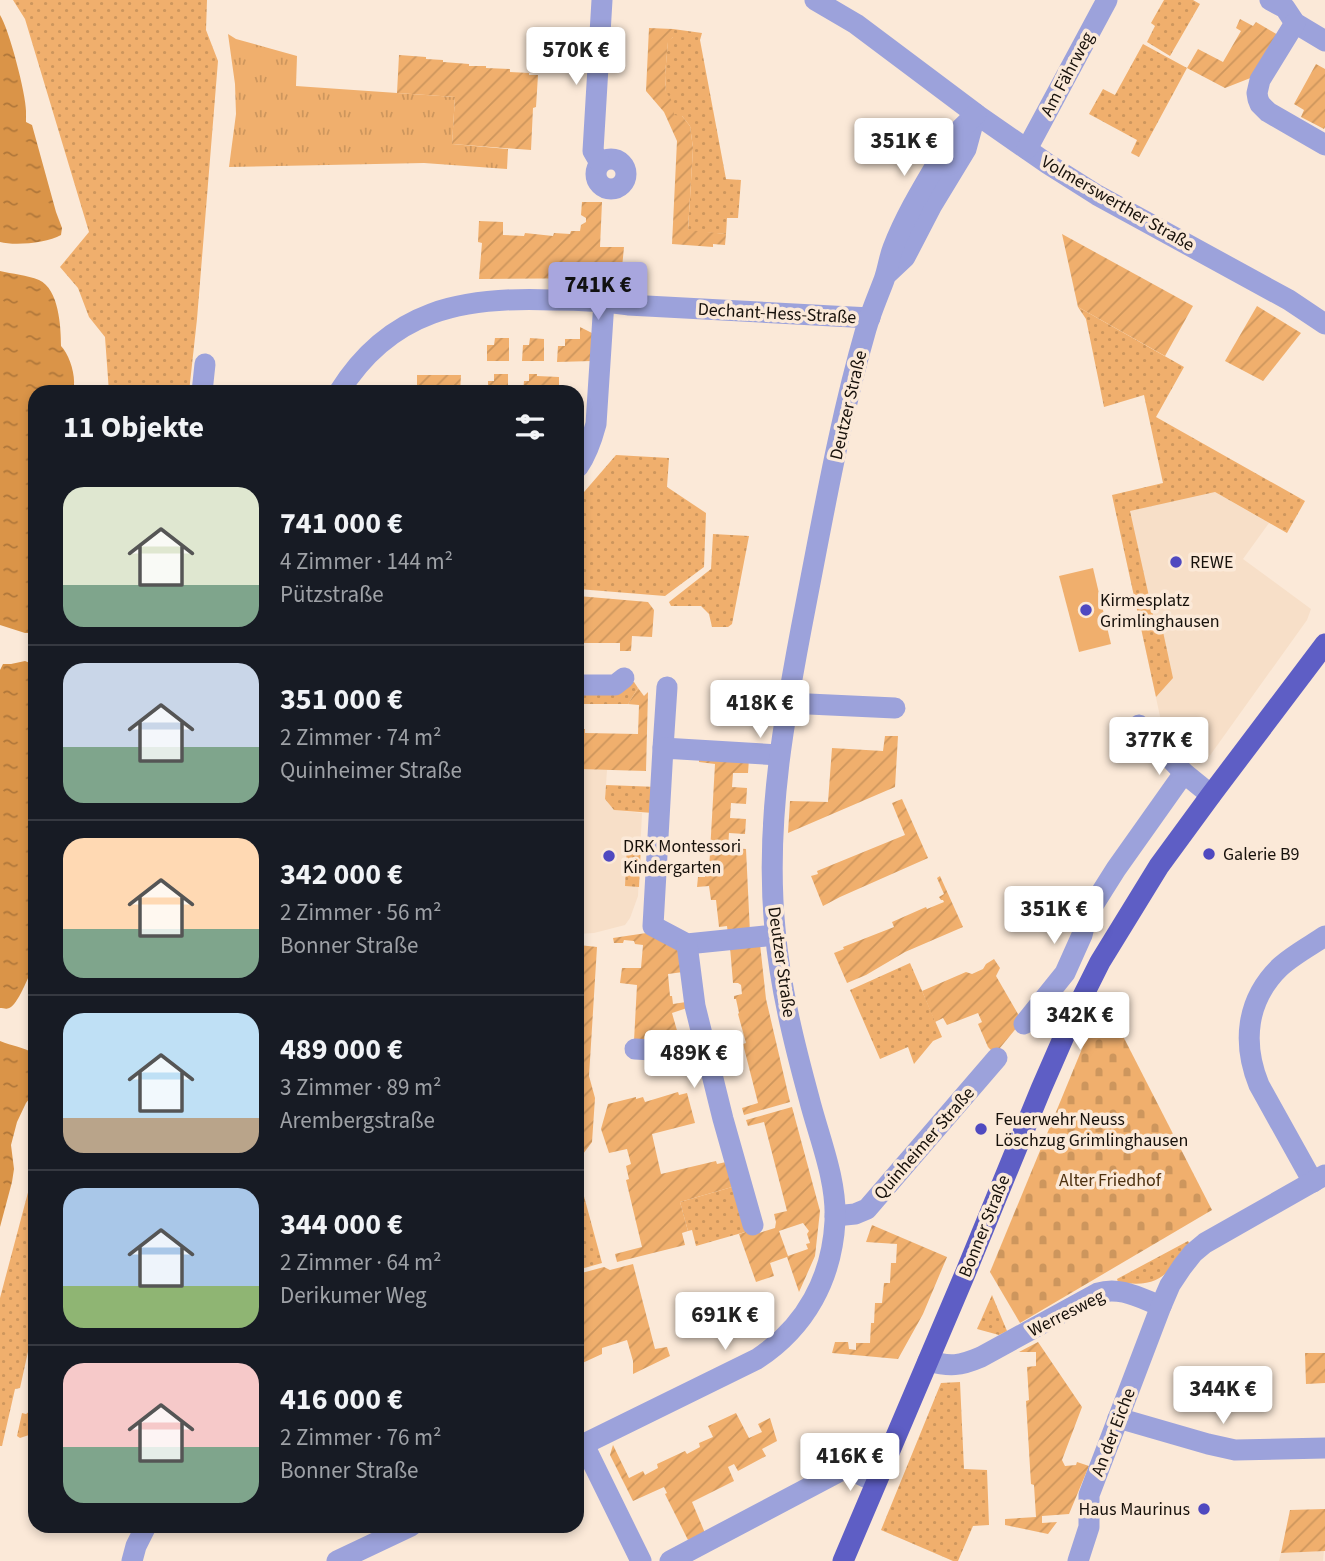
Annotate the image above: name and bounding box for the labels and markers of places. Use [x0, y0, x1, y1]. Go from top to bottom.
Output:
pin: 570K € [519, 28, 633, 87]
pin: 351K € [847, 118, 961, 178]
pin: 741K € [541, 262, 655, 322]
place label: REWE [1190, 550, 1233, 575]
marker: REWE [1168, 554, 1184, 570]
place label: Kirmesplatz Grimlinghausen [1100, 588, 1220, 634]
marker: Kirmesplatz Grimlinghausen [1078, 602, 1094, 618]
pin: 418K € [703, 680, 817, 740]
pin: 377K € [1102, 718, 1216, 777]
place label: DRK Montessori Kindergarten [623, 834, 741, 880]
place label: Galerie B9 [1223, 842, 1299, 867]
marker: Galerie B9 [1201, 846, 1217, 862]
marker: DRK Montessori Kindergarten [601, 848, 617, 864]
pin: 351K € [997, 886, 1111, 946]
pin: 342K € [1023, 992, 1137, 1052]
pin: 489K € [637, 1030, 751, 1090]
place label: Feuerwehr Neuss Löschzug Grimlinghausen [995, 1107, 1188, 1153]
marker: Feuerwehr Neuss Löschzug Grimlinghausen [973, 1121, 989, 1137]
pin: 691K € [668, 1292, 782, 1352]
pin: 344K € [1166, 1366, 1280, 1426]
pin: 416K € [793, 1434, 907, 1493]
place label: Haus Maurinus [1078, 1497, 1190, 1522]
marker: Haus Maurinus [1196, 1501, 1212, 1517]

